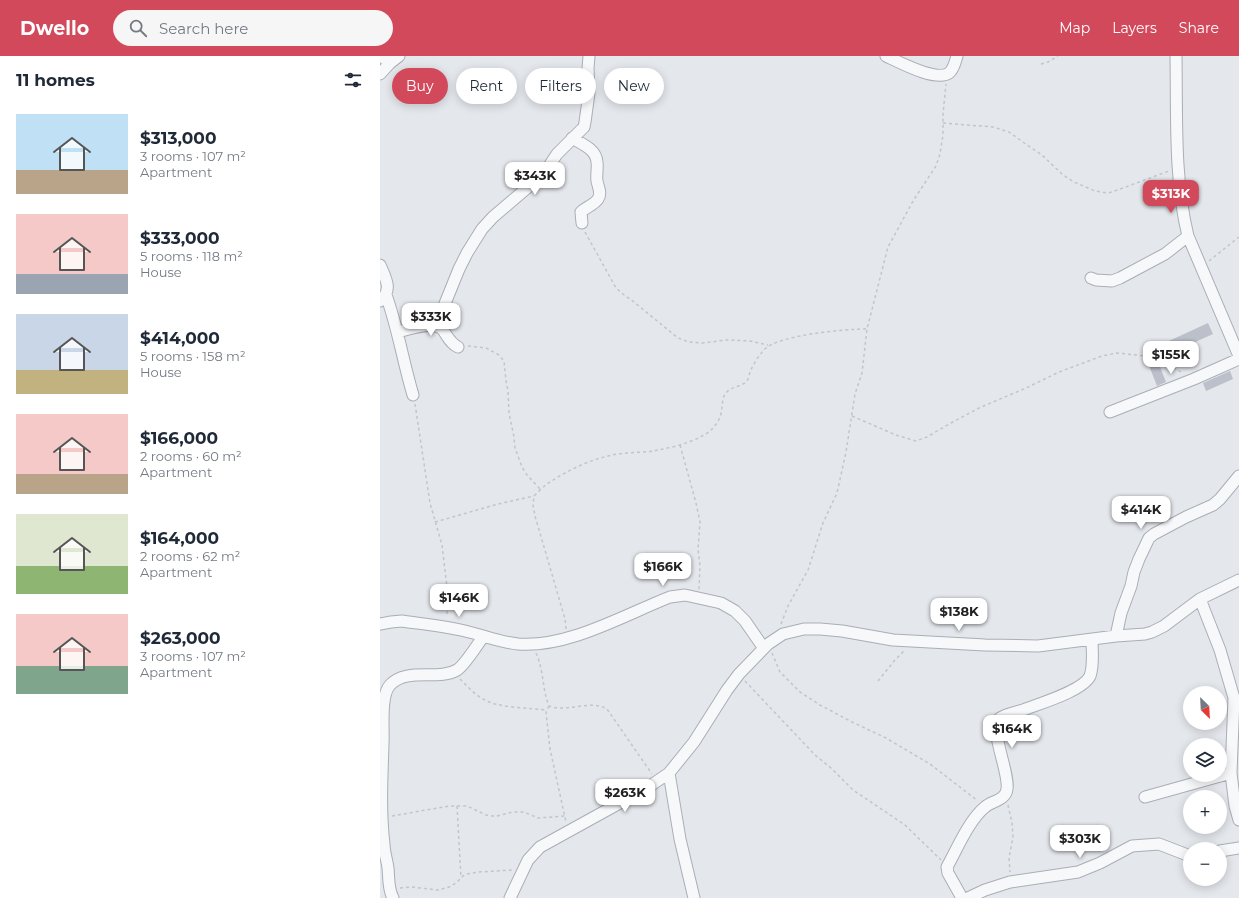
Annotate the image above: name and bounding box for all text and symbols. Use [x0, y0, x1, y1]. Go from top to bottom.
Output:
search box [113, 10, 393, 46]
text: Dwello [20, 17, 89, 40]
icon: search [127, 17, 149, 39]
text: Search here [159, 19, 248, 38]
text: Map [1059, 19, 1090, 37]
text: Layers [1112, 19, 1157, 37]
text: Share [1179, 19, 1219, 37]
chip: Buy [392, 68, 448, 104]
chip: Rent [456, 68, 517, 104]
chip: Filters [525, 68, 596, 104]
chip: New [604, 68, 664, 104]
icon: filters [342, 69, 364, 91]
text: 11 homes [16, 70, 95, 90]
text: $313,000 [140, 128, 216, 148]
icon: home [48, 130, 96, 178]
text: 3 rooms · 107 m² [140, 148, 246, 164]
pin: $343K [507, 162, 563, 196]
text: Apartment [140, 164, 212, 180]
text: $343K [514, 167, 556, 183]
pin: $313K [1143, 180, 1199, 214]
text: $313K [1152, 185, 1190, 201]
text: $333,000 [140, 228, 220, 248]
icon: home [48, 230, 96, 278]
text: 5 rooms · 118 m² [140, 248, 243, 264]
text: House [140, 264, 182, 280]
pin: $333K [403, 303, 459, 337]
text: $333K [411, 308, 451, 324]
text: $414,000 [140, 328, 220, 348]
icon: home [48, 330, 96, 378]
pin: $155K [1143, 341, 1199, 375]
text: $155K [1152, 346, 1190, 362]
text: 5 rooms · 158 m² [140, 348, 245, 364]
text: House [140, 364, 182, 380]
text: $166,000 [140, 428, 218, 448]
icon: home [48, 430, 96, 478]
text: 2 rooms · 60 m² [140, 448, 242, 464]
text: Apartment [140, 464, 212, 480]
pin: $414K [1113, 496, 1169, 530]
text: $414K [1121, 501, 1161, 517]
text: $164,000 [140, 528, 219, 548]
icon: home [48, 530, 96, 578]
text: 2 rooms · 62 m² [140, 548, 240, 564]
pin: $166K [635, 553, 691, 587]
text: $166K [643, 558, 683, 574]
text: Apartment [140, 564, 212, 580]
pin: $146K [431, 584, 487, 618]
text: $146K [439, 589, 479, 605]
pin: $138K [931, 598, 987, 632]
text: $138K [939, 603, 979, 619]
text: $263,000 [140, 628, 221, 648]
icon: home [48, 630, 96, 678]
text: 3 rooms · 107 m² [140, 648, 246, 664]
text: Apartment [140, 664, 212, 680]
north arrow [1183, 686, 1227, 730]
map controls [1183, 686, 1227, 886]
pin: $164K [984, 715, 1040, 749]
text: $164K [992, 720, 1032, 736]
button: layers [1183, 738, 1227, 782]
pin: $263K [597, 779, 653, 813]
text: $263K [604, 784, 646, 800]
button: + [1183, 790, 1227, 834]
pin: $303K [1052, 825, 1108, 859]
text: $303K [1059, 830, 1101, 846]
button: − [1183, 842, 1227, 886]

